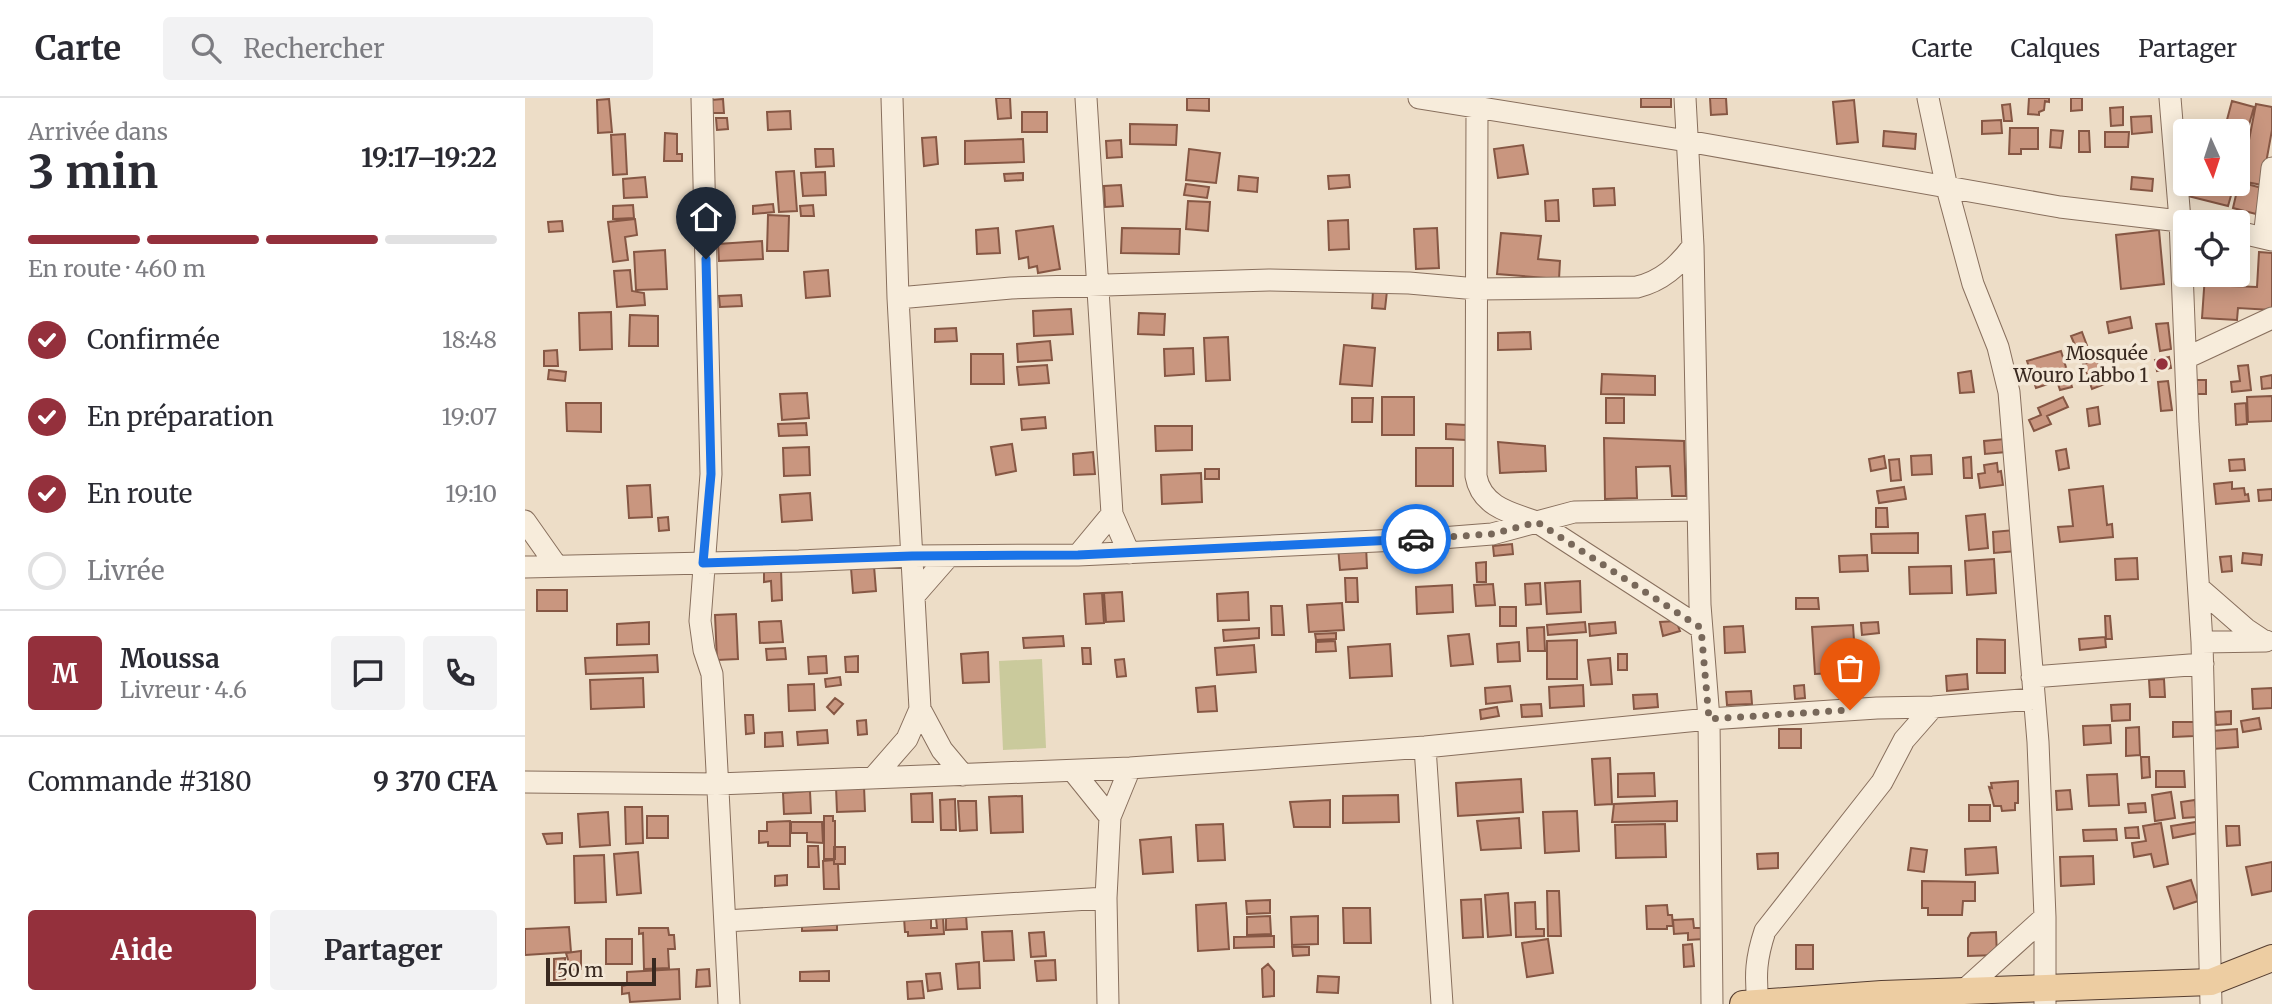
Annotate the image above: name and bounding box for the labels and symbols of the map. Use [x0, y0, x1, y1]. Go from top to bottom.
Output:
north arrow [2173, 119, 2251, 196]
pin [676, 187, 736, 259]
place label: Mosquée Wouro Labbo 1 [2013, 341, 2148, 387]
marker: Mosquée Wouro Labbo 1 [2154, 356, 2170, 372]
courier [1381, 504, 1451, 574]
pin [1820, 638, 1880, 710]
scale bar [546, 955, 656, 987]

